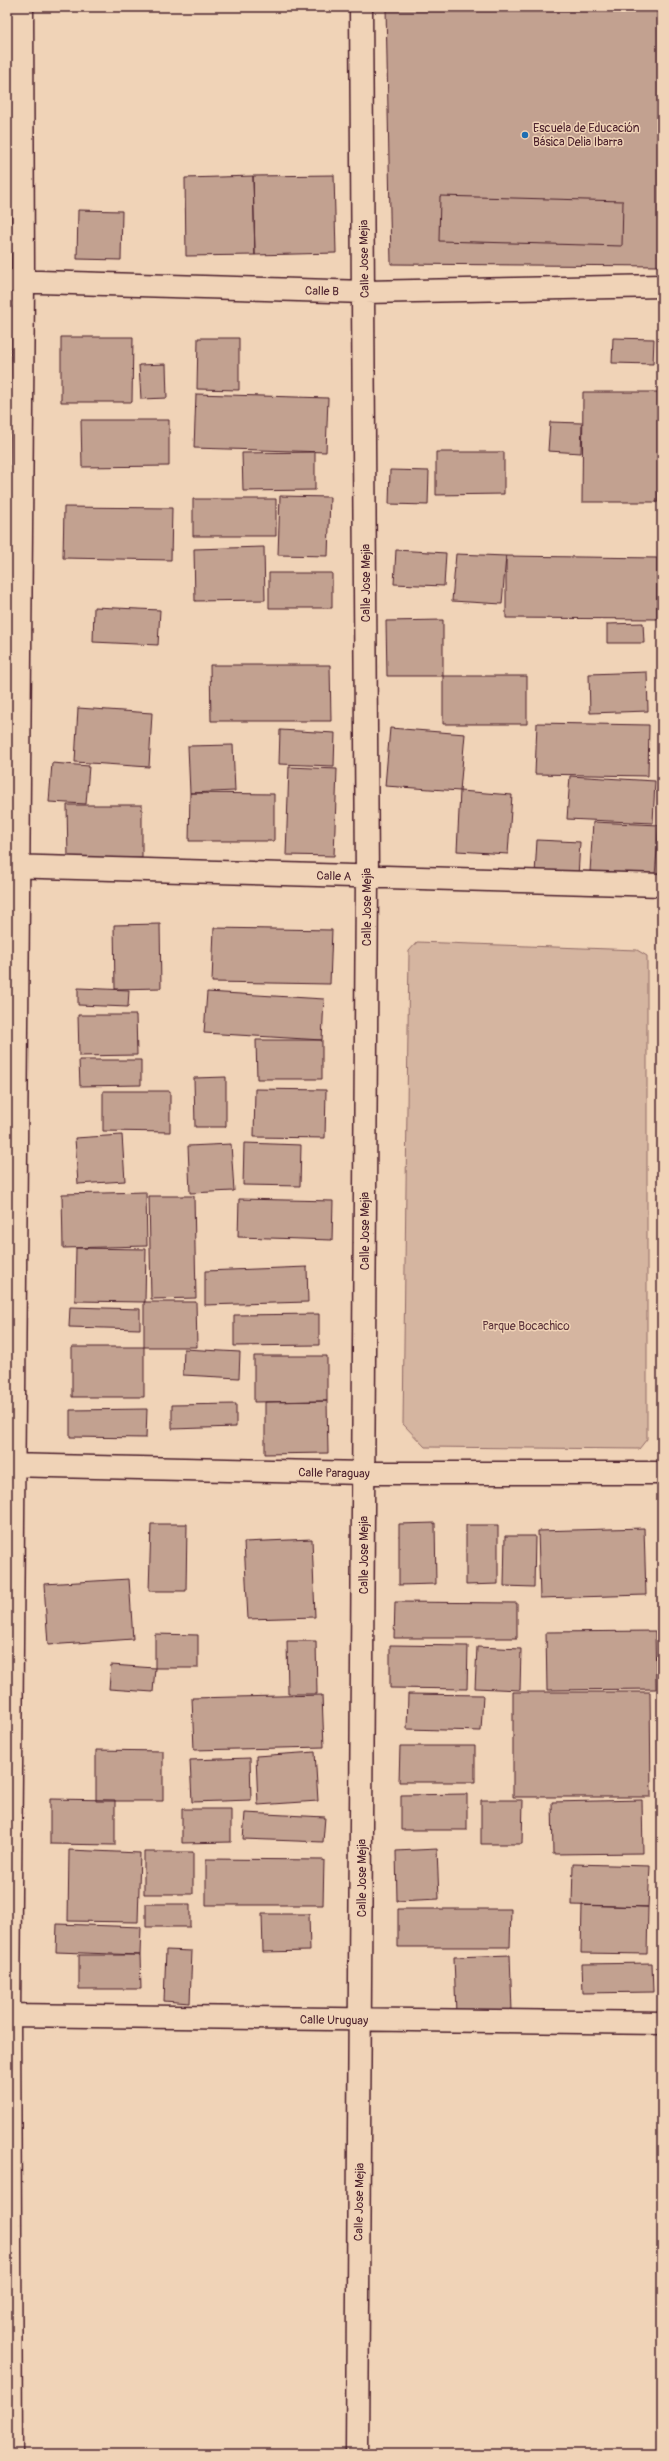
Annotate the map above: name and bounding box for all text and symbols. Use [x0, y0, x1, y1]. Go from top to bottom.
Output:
place label: Escuela de Educación Básica Delia Ibarra [533, 121, 640, 150]
marker: Escuela de Educación Básica Delia Ibarra [520, 130, 530, 140]
street label: Calle Jose Mejia [356, 219, 373, 298]
street label: Calle B [305, 283, 339, 300]
street label: Calle Jose Mejia [359, 543, 374, 622]
street label: Calle Jose Mejia [360, 867, 375, 946]
street label: Calle A [316, 868, 352, 885]
street label: Calle Jose Mejia [358, 1191, 373, 1270]
park label: Parque Bocachico [482, 1319, 570, 1334]
street label: Calle Paraguay [298, 1465, 370, 1482]
street label: Calle Jose Mejia [357, 1515, 372, 1594]
street label: Calle Jose Mejia [355, 1838, 370, 1917]
street label: Calle Uruguay [300, 2012, 368, 2029]
street label: Calle Jose Mejia [351, 2162, 368, 2241]

